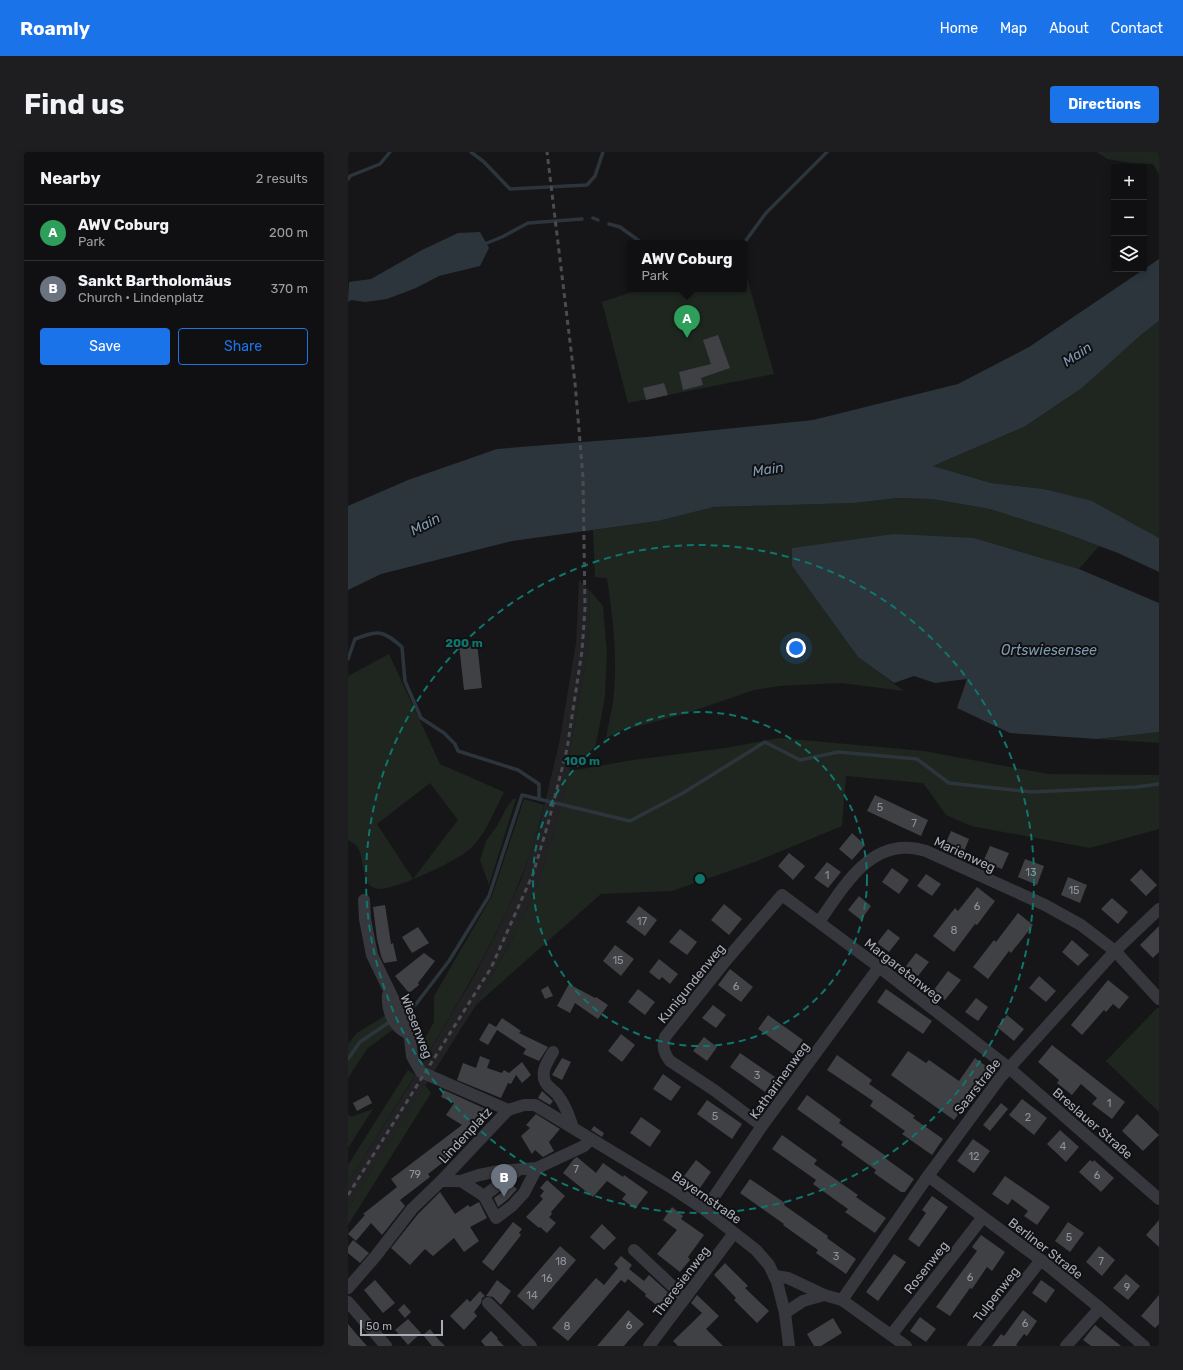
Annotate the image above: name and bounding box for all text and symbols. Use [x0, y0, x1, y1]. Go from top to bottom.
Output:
text: Roamly [20, 17, 90, 40]
text: Home [940, 20, 978, 37]
text: Map [1000, 20, 1027, 37]
text: About [1049, 20, 1089, 37]
text: Contact [1111, 20, 1163, 37]
button: Directions [1050, 86, 1159, 123]
text: Find us [24, 88, 124, 121]
map controls [1111, 164, 1147, 272]
button: + [1111, 164, 1147, 200]
text: Nearby [40, 168, 101, 188]
text: 2 results [256, 171, 308, 186]
button: − [1111, 200, 1147, 236]
text: AWV Coburg [78, 216, 169, 234]
text: A [48, 225, 58, 240]
text: 200 m [269, 225, 308, 240]
text: Park [78, 234, 105, 249]
button: layers [1111, 236, 1147, 272]
popup [627, 240, 747, 292]
text: AWV Coburg [641, 250, 733, 268]
text: Park [641, 268, 669, 283]
text: Sankt Bartholomäus [78, 272, 232, 290]
text: B [48, 281, 58, 296]
text: 370 m [271, 281, 308, 296]
text: Church · Lindenplatz [78, 290, 204, 305]
pin: A [674, 305, 700, 338]
button: Save [40, 328, 170, 365]
button: Share [178, 328, 308, 365]
water label: Main [1060, 339, 1095, 370]
water label: Main [751, 459, 785, 480]
water label: Main [407, 510, 443, 539]
text: 200 m [445, 636, 483, 650]
your location [786, 638, 806, 658]
water label: Ortswiesensee [1001, 642, 1097, 659]
text: 100 m [564, 754, 600, 768]
house number: 5 [877, 801, 884, 814]
house number: 7 [911, 817, 917, 830]
street label: Marienweg [931, 834, 998, 876]
house number: 13 [1025, 866, 1037, 879]
house number: 1 [825, 869, 829, 882]
centre of rings [693, 872, 707, 886]
house number: 15 [1068, 884, 1080, 897]
house number: 6 [974, 900, 981, 913]
house number: 17 [637, 915, 648, 928]
house number: 8 [951, 924, 958, 937]
street label: Margaretenweg [861, 935, 946, 1006]
street label: Kunigundenweg [655, 941, 729, 1027]
house number: 15 [612, 954, 624, 967]
house number: 6 [733, 980, 740, 993]
street label: Wiesenweg [396, 992, 436, 1061]
street label: Katharinenweg [746, 1039, 813, 1122]
street label: Saarstraße [951, 1056, 1004, 1117]
house number: 3 [754, 1069, 761, 1082]
street label: Breslauer Straße [1050, 1085, 1136, 1162]
house number: 1 [1107, 1097, 1111, 1110]
street label: Lindenplatz [436, 1104, 495, 1166]
house number: 5 [712, 1110, 719, 1123]
house number: 2 [1025, 1111, 1031, 1124]
house number: 4 [1060, 1140, 1067, 1153]
house number: 12 [968, 1150, 980, 1163]
house number: 7 [573, 1163, 579, 1176]
pin: B [491, 1164, 517, 1197]
house number: 79 [409, 1168, 421, 1181]
street label: Bayernstraße [669, 1168, 744, 1227]
house number: 6 [1094, 1169, 1101, 1182]
street label: Berliner Straße [1005, 1215, 1086, 1282]
house number: 5 [1066, 1231, 1073, 1244]
street label: Rosenweg [901, 1238, 952, 1297]
street label: Theresienweg [650, 1243, 714, 1320]
house number: 3 [833, 1250, 840, 1263]
house number: 18 [555, 1255, 567, 1268]
house number: 7 [1098, 1255, 1104, 1268]
street label: Tulpenweg [970, 1264, 1023, 1325]
house number: 6 [967, 1271, 974, 1284]
house number: 16 [541, 1272, 553, 1285]
house number: 9 [1124, 1281, 1130, 1294]
house number: 14 [526, 1289, 538, 1302]
house number: 6 [1022, 1317, 1029, 1330]
scale bar [360, 1318, 443, 1337]
house number: 6 [626, 1319, 633, 1332]
text: 50 m [366, 1320, 392, 1333]
house number: 8 [564, 1320, 571, 1333]

